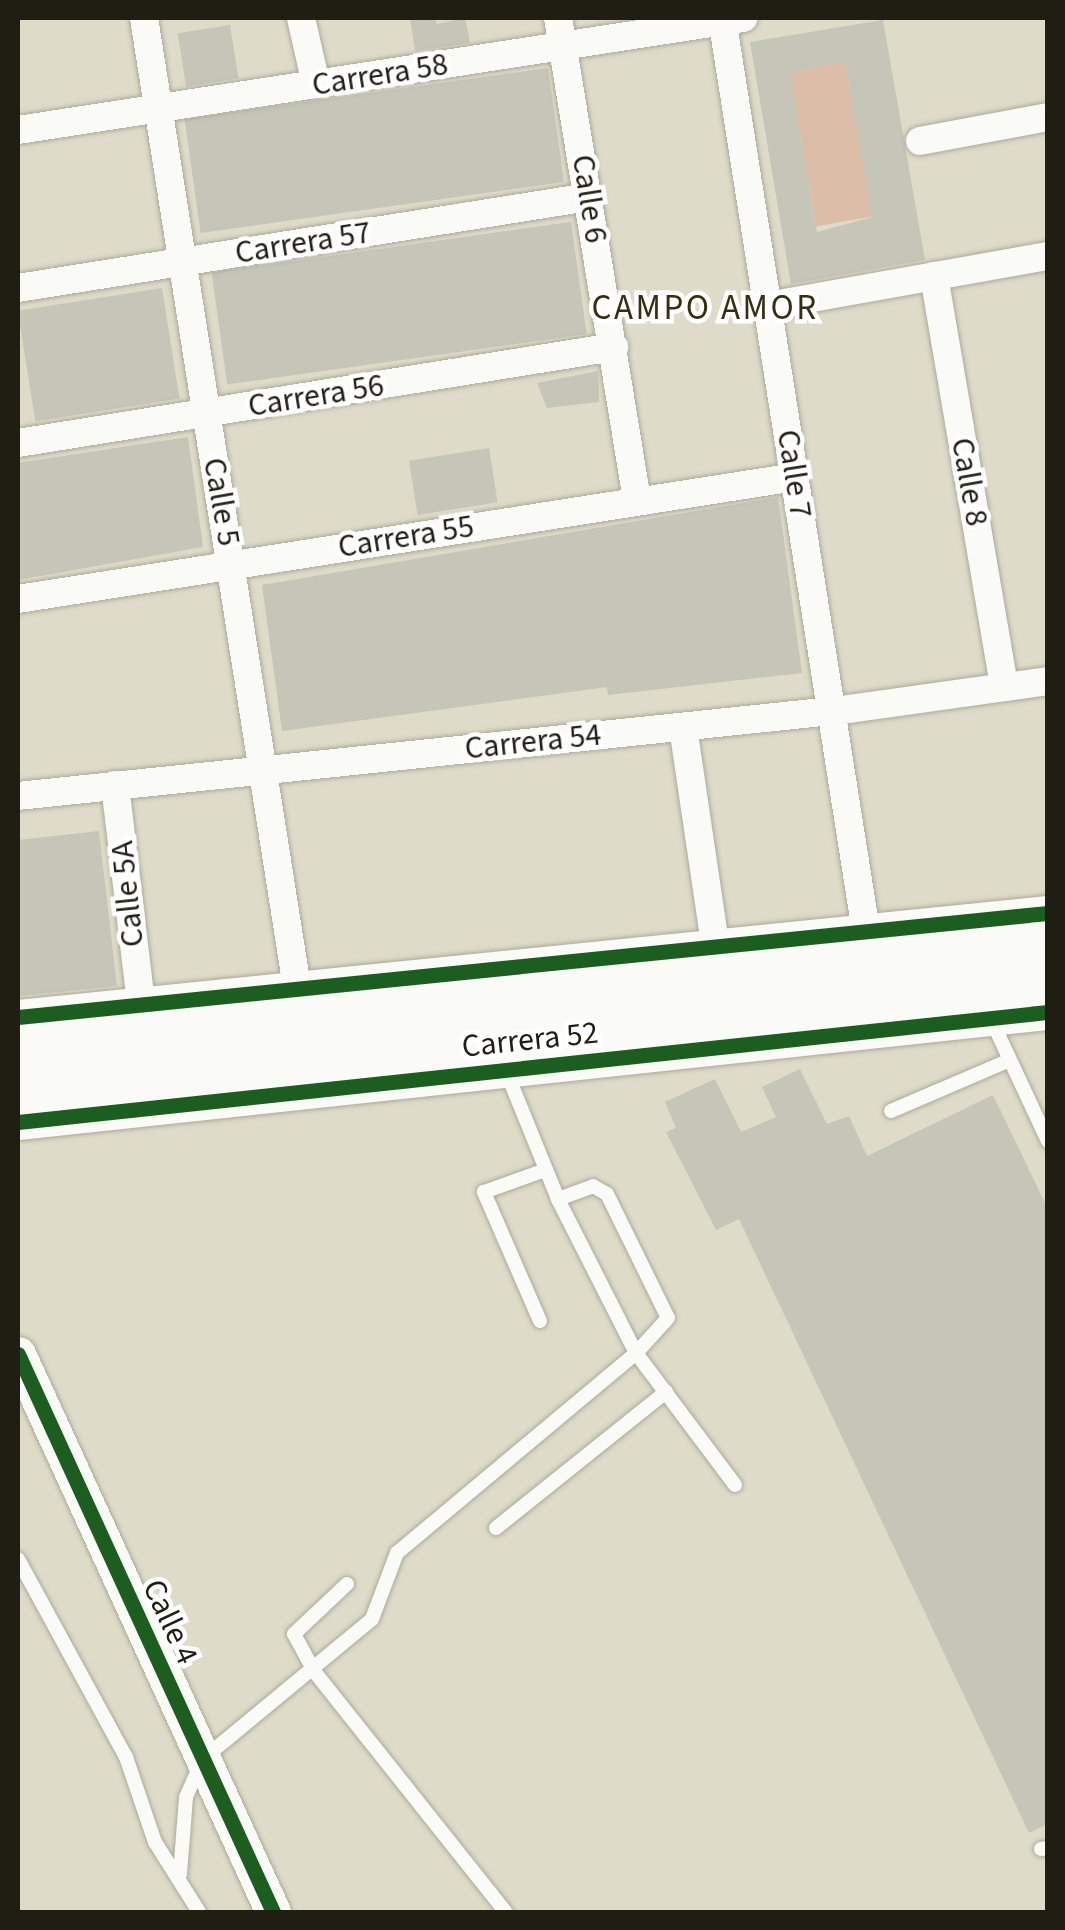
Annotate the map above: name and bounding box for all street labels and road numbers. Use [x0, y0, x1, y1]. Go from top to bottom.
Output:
street label: Carrera 58 [309, 45, 451, 105]
street label: Calle 6 [563, 152, 615, 246]
street label: Carrera 57 [232, 213, 374, 273]
street label: Carrera 56 [245, 366, 387, 426]
street label: Calle 7 [768, 427, 820, 521]
street label: Calle 8 [942, 435, 996, 529]
street label: Calle 5 [194, 455, 248, 549]
street label: Carrera 55 [335, 507, 477, 567]
street label: Carrera 54 [463, 716, 603, 768]
street label: Calle 5A [103, 839, 153, 949]
street label: Carrera 52 [460, 1014, 600, 1066]
street label: Calle 4 [134, 1574, 206, 1670]

